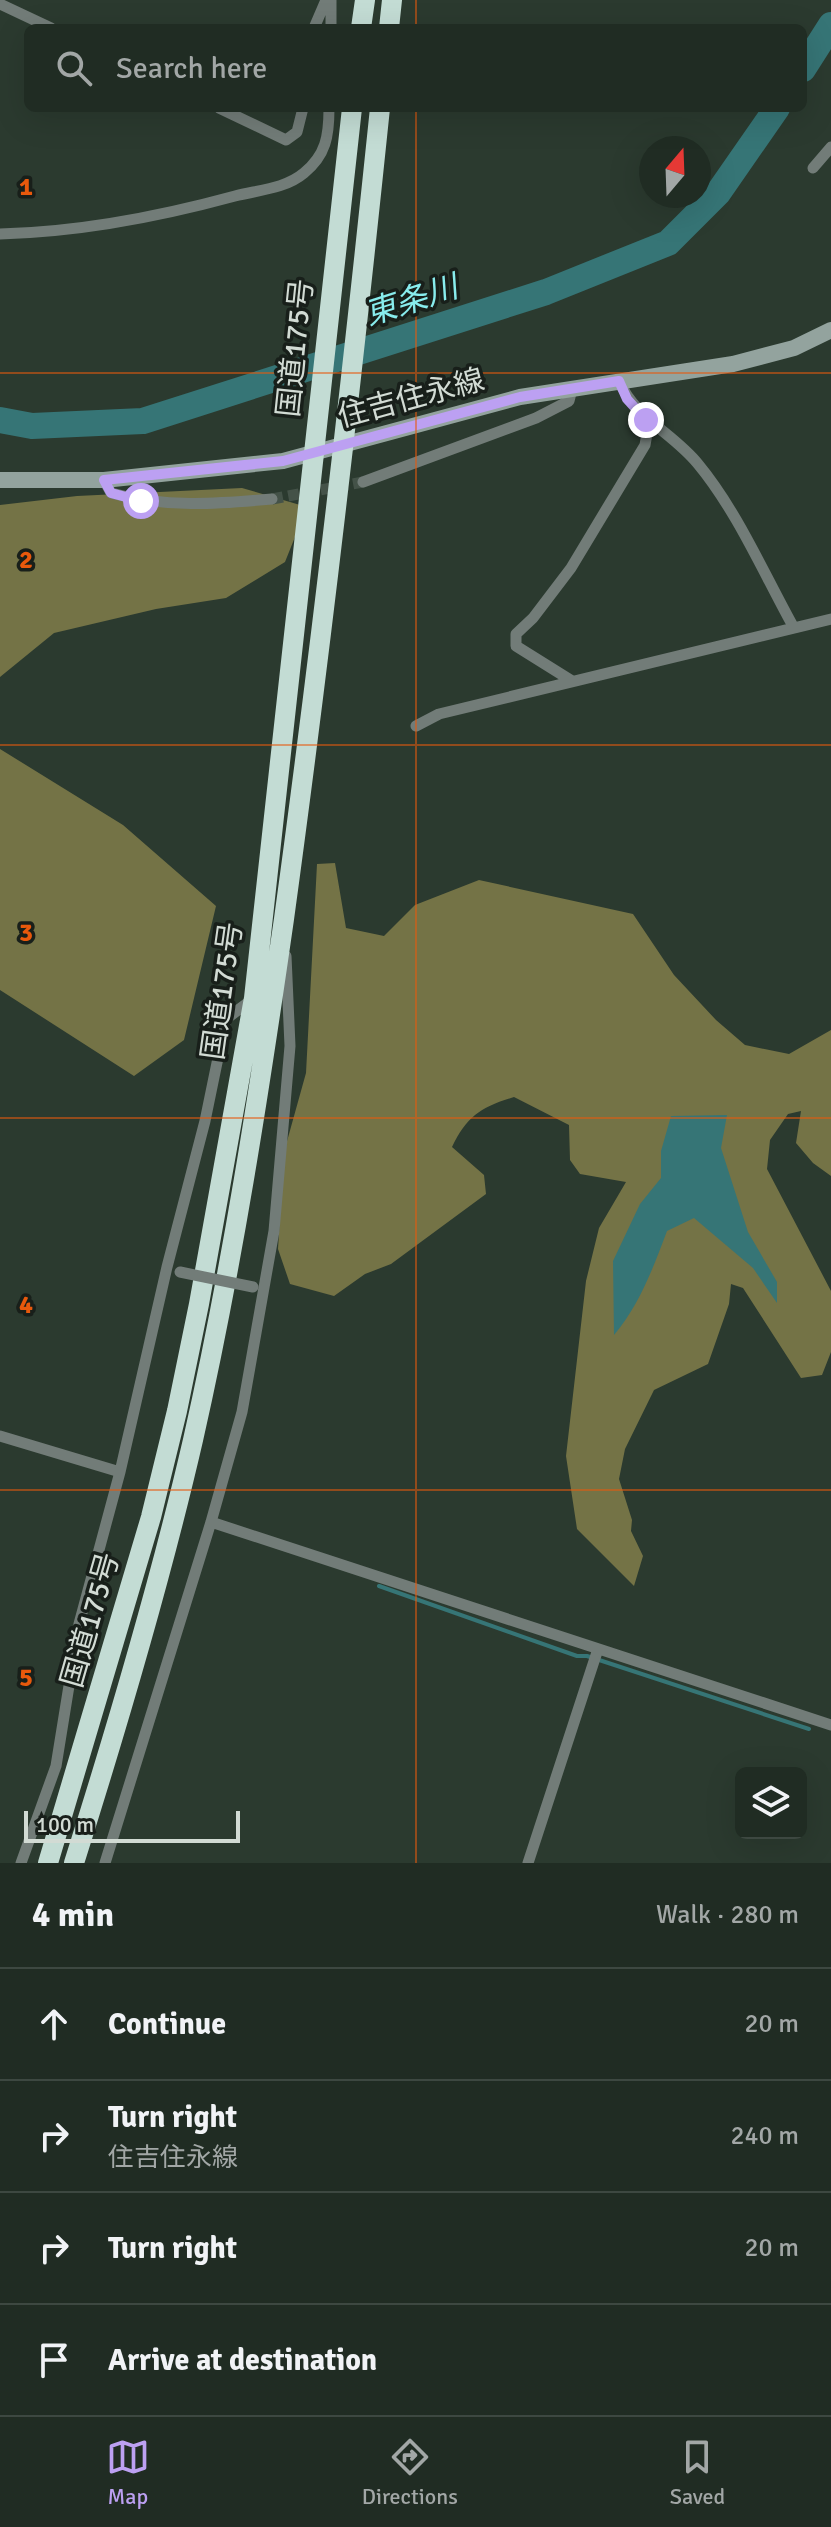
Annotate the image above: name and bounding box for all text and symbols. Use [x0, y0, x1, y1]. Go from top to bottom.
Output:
search box [24, 24, 807, 112]
icon: search [52, 46, 96, 90]
text: Search here [116, 50, 267, 87]
north arrow [639, 136, 711, 208]
text: 1 [19, 171, 33, 203]
water label: 東条川 [359, 266, 466, 334]
street label: 国道175号 [270, 277, 321, 419]
street label: 住吉住永線 [334, 361, 488, 436]
route end [628, 402, 664, 438]
route start [123, 483, 159, 519]
text: 2 [19, 544, 33, 576]
text: 3 [19, 917, 33, 949]
street label: 国道175号 [195, 920, 250, 1062]
text: 4 [19, 1289, 33, 1321]
street label: 国道175号 [54, 1548, 127, 1692]
text: 5 [19, 1662, 33, 1694]
map controls [735, 1767, 807, 1839]
button: layers [735, 1767, 807, 1839]
scale bar [24, 1807, 240, 1843]
text: 100 m [36, 1811, 94, 1838]
text: 4 min [32, 1894, 114, 1936]
text: Walk · 280 m [656, 1899, 799, 1931]
icon: ahead [32, 2002, 76, 2046]
text: Continue [108, 2006, 226, 2043]
text: 20 m [744, 2008, 799, 2040]
text: Turn right [108, 2099, 237, 2136]
icon: right [32, 2114, 76, 2158]
text: 240 m [730, 2120, 799, 2152]
text: 住吉住永線 [108, 2142, 238, 2174]
icon: right [32, 2226, 76, 2270]
text: Turn right [108, 2230, 237, 2267]
text: 20 m [744, 2232, 799, 2264]
icon: arrive [32, 2338, 76, 2382]
text: Arrive at destination [108, 2342, 377, 2379]
tab: Map [106, 2435, 150, 2510]
tab: Directions [362, 2435, 458, 2510]
tab: Saved [670, 2435, 725, 2510]

